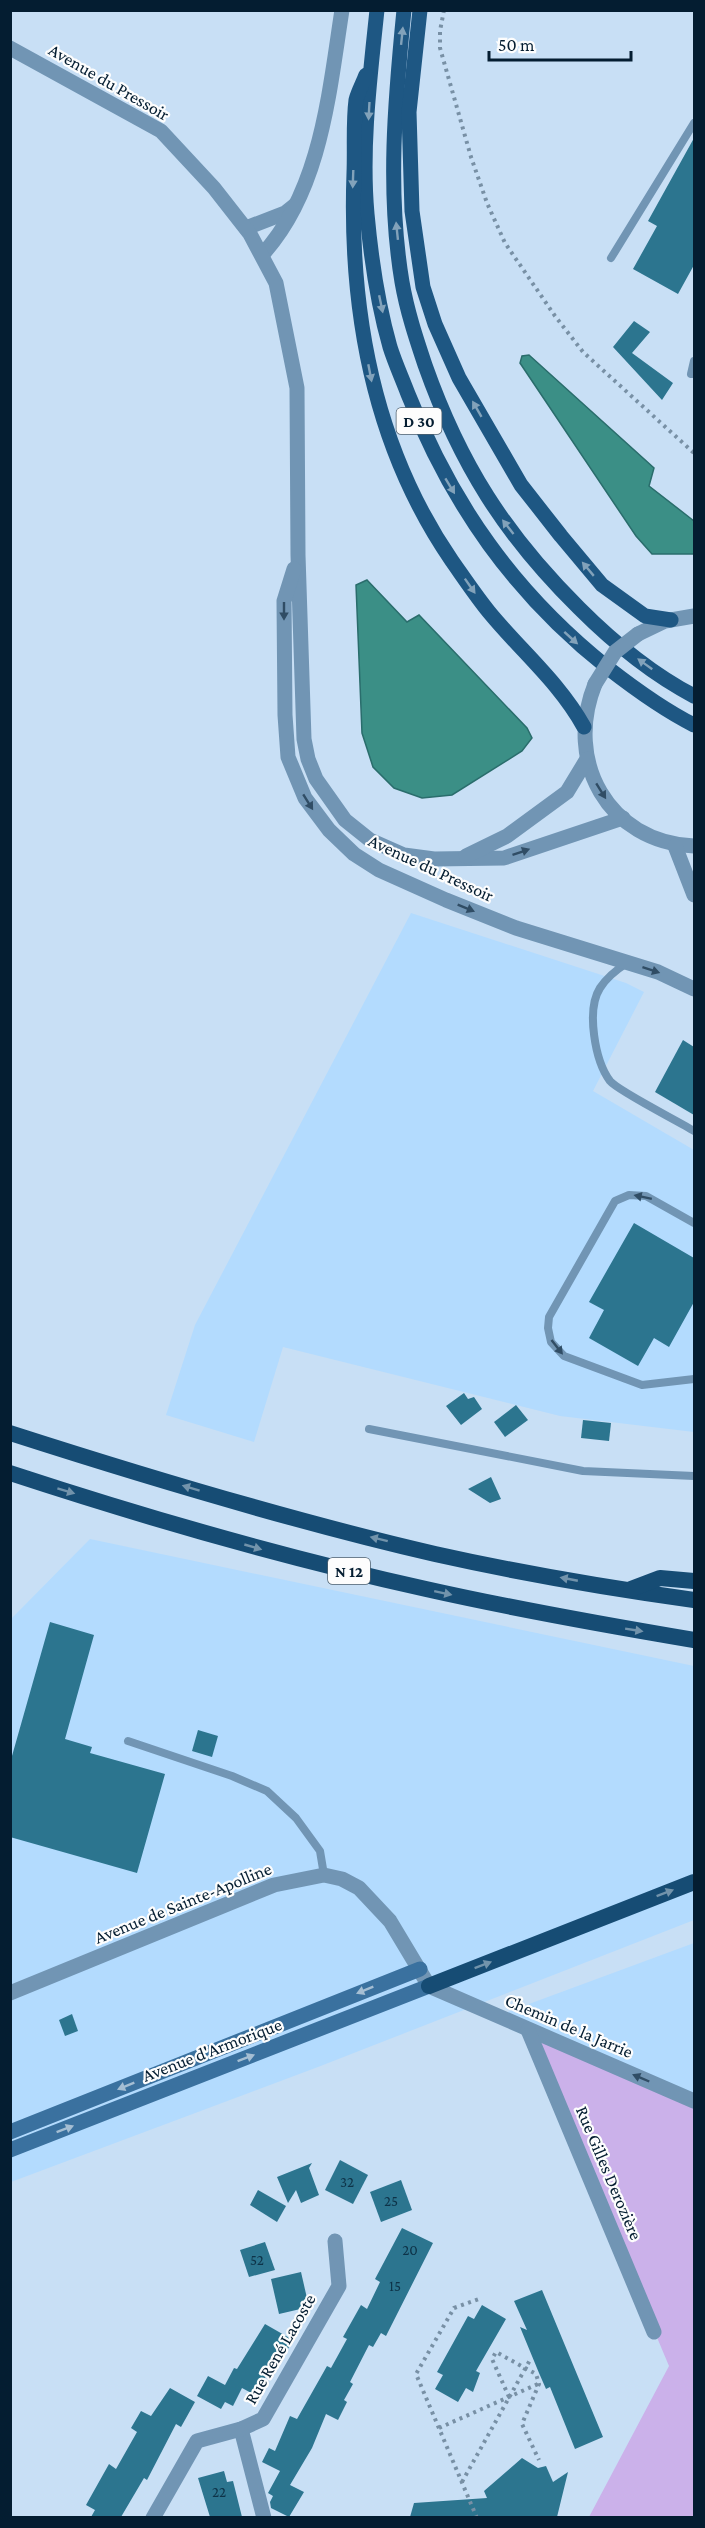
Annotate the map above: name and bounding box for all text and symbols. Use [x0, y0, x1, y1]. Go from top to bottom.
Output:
scale bar [489, 24, 632, 62]
one-way arrow [397, 27, 407, 46]
text: 50 m [498, 35, 535, 55]
street label: Avenue du Pressoir [45, 39, 173, 125]
one-way arrow [364, 101, 373, 120]
one-way arrow [349, 170, 358, 189]
one-way arrow [392, 221, 401, 240]
one-way arrow [377, 295, 386, 314]
one-way arrow [366, 364, 375, 383]
one-way arrow [471, 401, 482, 417]
road number: D 30 [396, 408, 442, 434]
one-way arrow [445, 478, 456, 494]
one-way arrow [502, 519, 515, 535]
one-way arrow [582, 562, 595, 577]
one-way arrow [464, 577, 476, 593]
one-way arrow [279, 602, 289, 621]
one-way arrow [563, 631, 578, 644]
one-way arrow [638, 659, 653, 671]
one-way arrow [595, 783, 606, 799]
one-way arrow [303, 793, 314, 810]
street label: Avenue du Pressoir [365, 830, 497, 906]
one-way arrow [512, 847, 530, 857]
one-way arrow [458, 903, 476, 913]
one-way arrow [642, 966, 660, 975]
one-way arrow [633, 1192, 652, 1201]
one-way arrow [550, 1339, 562, 1354]
one-way arrow [181, 1483, 199, 1492]
one-way arrow [57, 1487, 75, 1496]
one-way arrow [369, 1534, 388, 1544]
one-way arrow [244, 1542, 262, 1552]
road number: N 12 [328, 1558, 370, 1584]
one-way arrow [560, 1574, 579, 1583]
one-way arrow [433, 1589, 452, 1598]
one-way arrow [625, 1625, 644, 1634]
street label: Avenue de Sainte-Apolline [92, 1858, 274, 1948]
one-way arrow [656, 1888, 674, 1898]
one-way arrow [474, 1959, 492, 1969]
one-way arrow [356, 1985, 374, 1995]
street label: Chemin de la Jarrie [502, 1990, 636, 2062]
street label: Avenue d'Armorique [139, 2014, 285, 2086]
one-way arrow [238, 2053, 256, 2063]
one-way arrow [631, 2073, 649, 2083]
one-way arrow [117, 2082, 135, 2091]
street label: Rue Gilles Derozière [572, 2103, 646, 2243]
one-way arrow [56, 2124, 74, 2133]
house number: 32 [340, 2174, 354, 2190]
house number: 25 [384, 2193, 398, 2209]
house number: 20 [402, 2242, 418, 2258]
house number: 52 [250, 2252, 264, 2268]
house number: 15 [389, 2278, 401, 2294]
street label: Rue René Lacoste [240, 2290, 320, 2408]
house number: 22 [212, 2484, 226, 2500]

